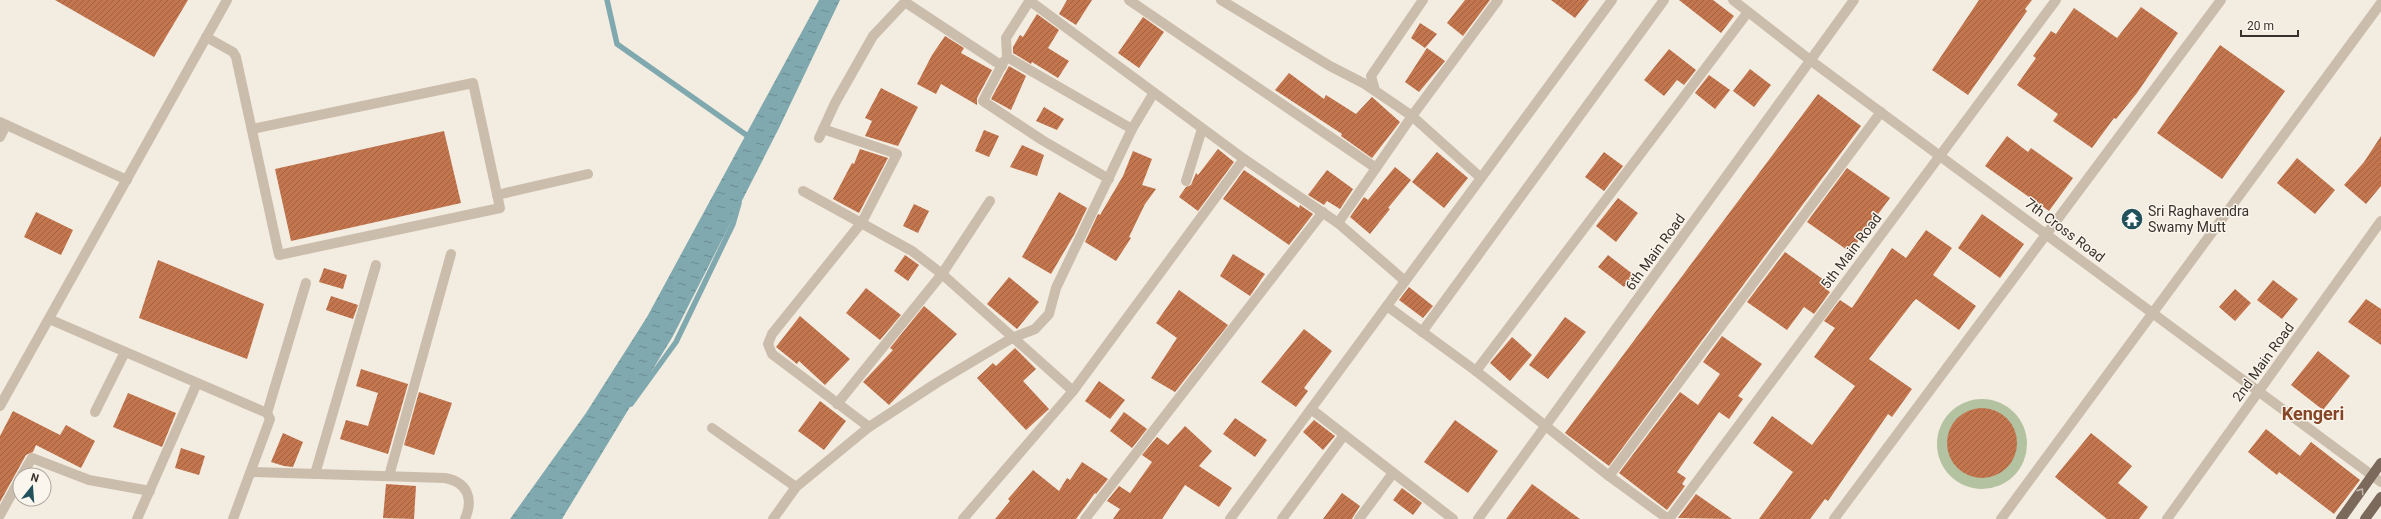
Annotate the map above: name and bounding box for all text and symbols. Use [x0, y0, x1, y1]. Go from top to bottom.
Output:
scale bar [2241, 12, 2298, 38]
text: 20 m [2247, 19, 2274, 33]
street label: 7th Cross Road [2022, 195, 2108, 265]
place label: Sri Raghavendra Swamy Mutt [2148, 203, 2249, 235]
temple icon: Sri Raghavendra Swamy Mutt [2119, 206, 2145, 232]
street label: 5th Main Road [1817, 210, 1885, 292]
street label: 6th Main Road [1622, 211, 1688, 293]
street label: 2nd Main Road [2229, 319, 2297, 405]
district label: Kengeri [2282, 403, 2344, 424]
north arrow [12, 467, 52, 507]
text: N [29, 471, 41, 485]
one-way arrow [2356, 488, 2363, 495]

